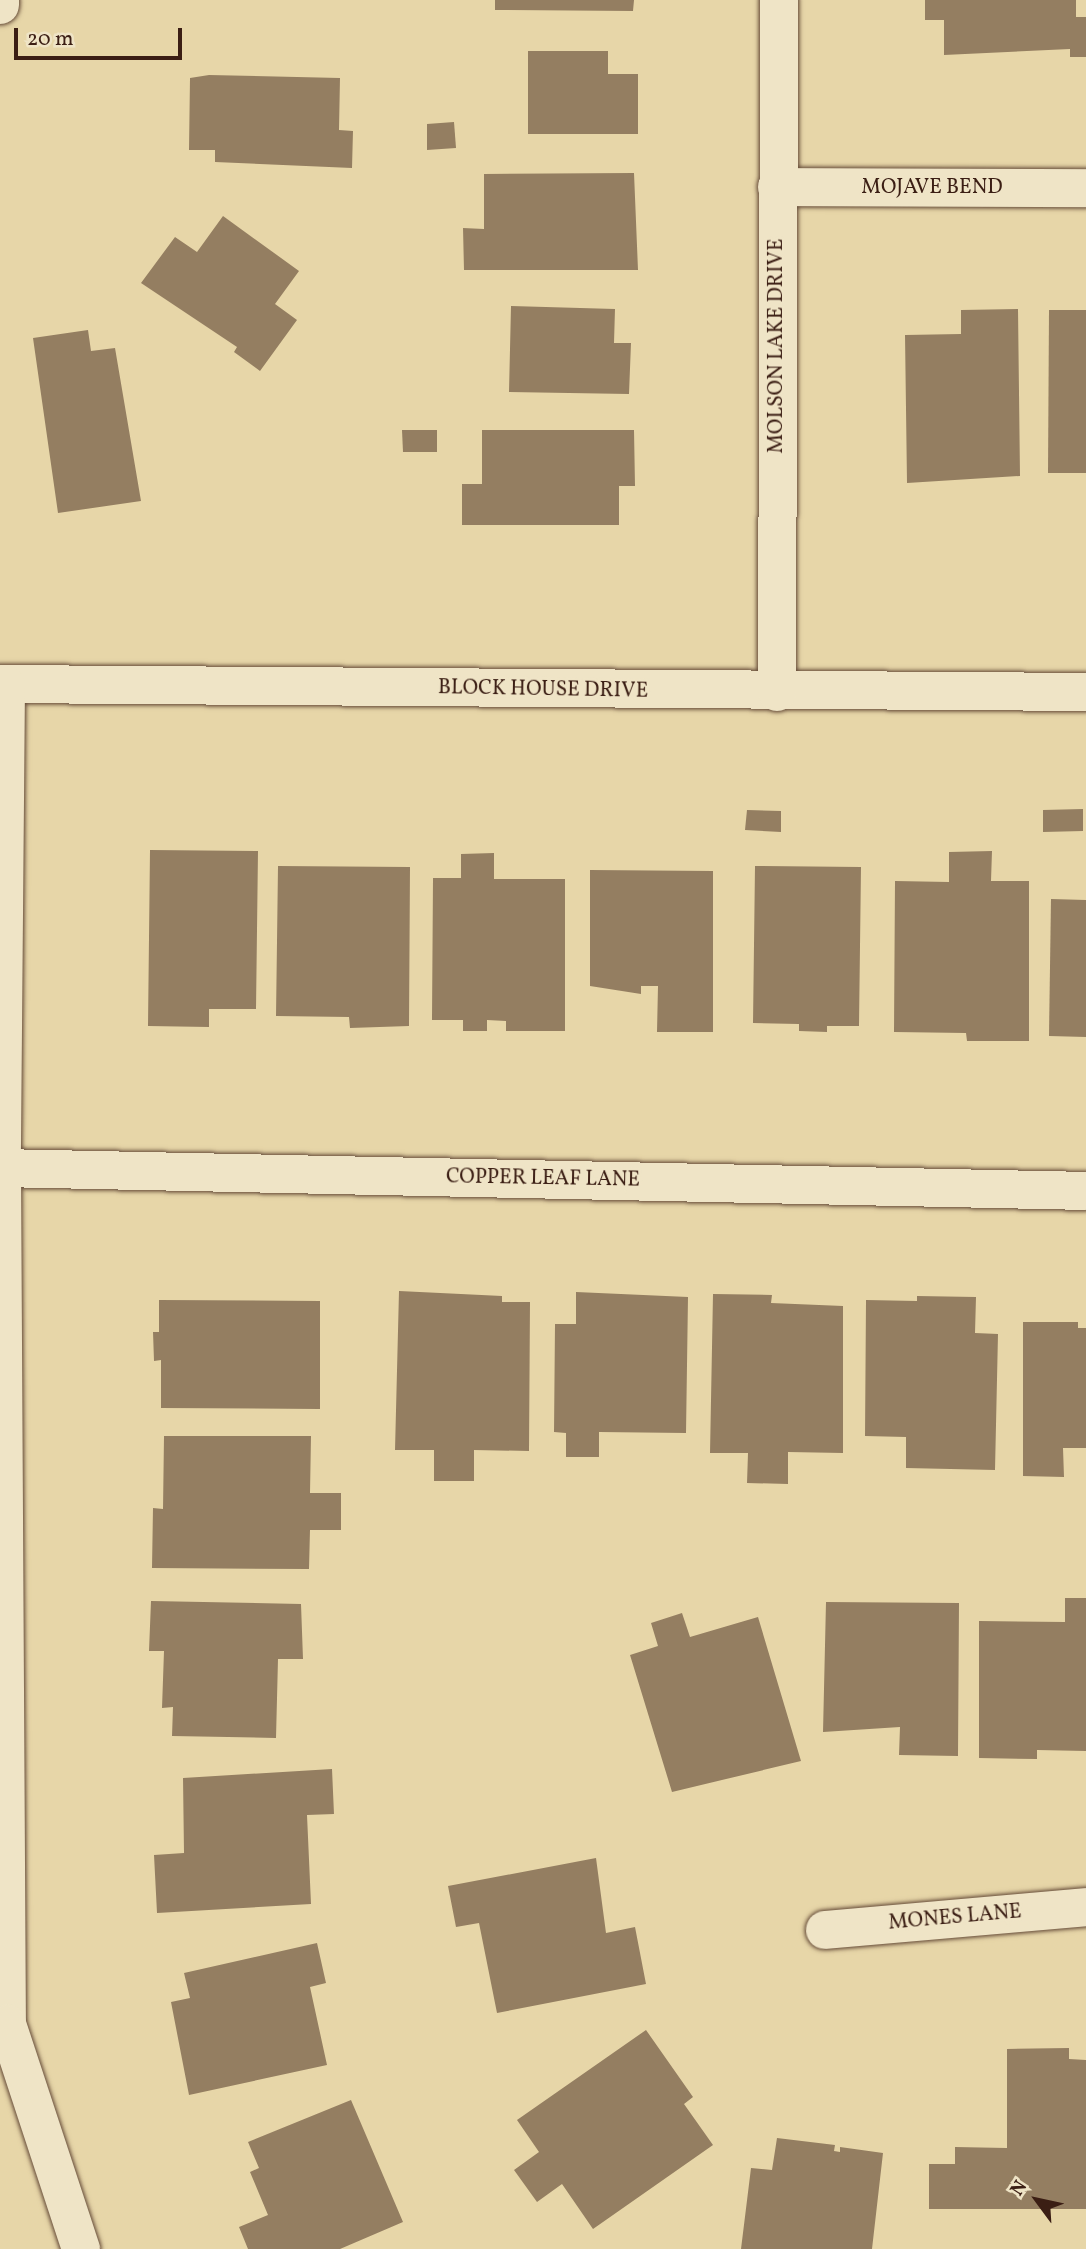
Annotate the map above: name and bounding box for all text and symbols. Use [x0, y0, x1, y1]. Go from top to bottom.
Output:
scale bar [18, 14, 186, 58]
text: 20 m [27, 25, 73, 54]
street label: MOJAVE BEND [861, 175, 1003, 201]
street label: MOLSON LAKE DRIVE [764, 238, 790, 454]
street label: BLOCK HOUSE DRIVE [438, 676, 648, 704]
street label: COPPER LEAF LANE [446, 1165, 640, 1193]
street label: MONES LANE [887, 1900, 1023, 1936]
north arrow [1002, 2165, 1072, 2235]
text: N [1005, 2176, 1034, 2201]

